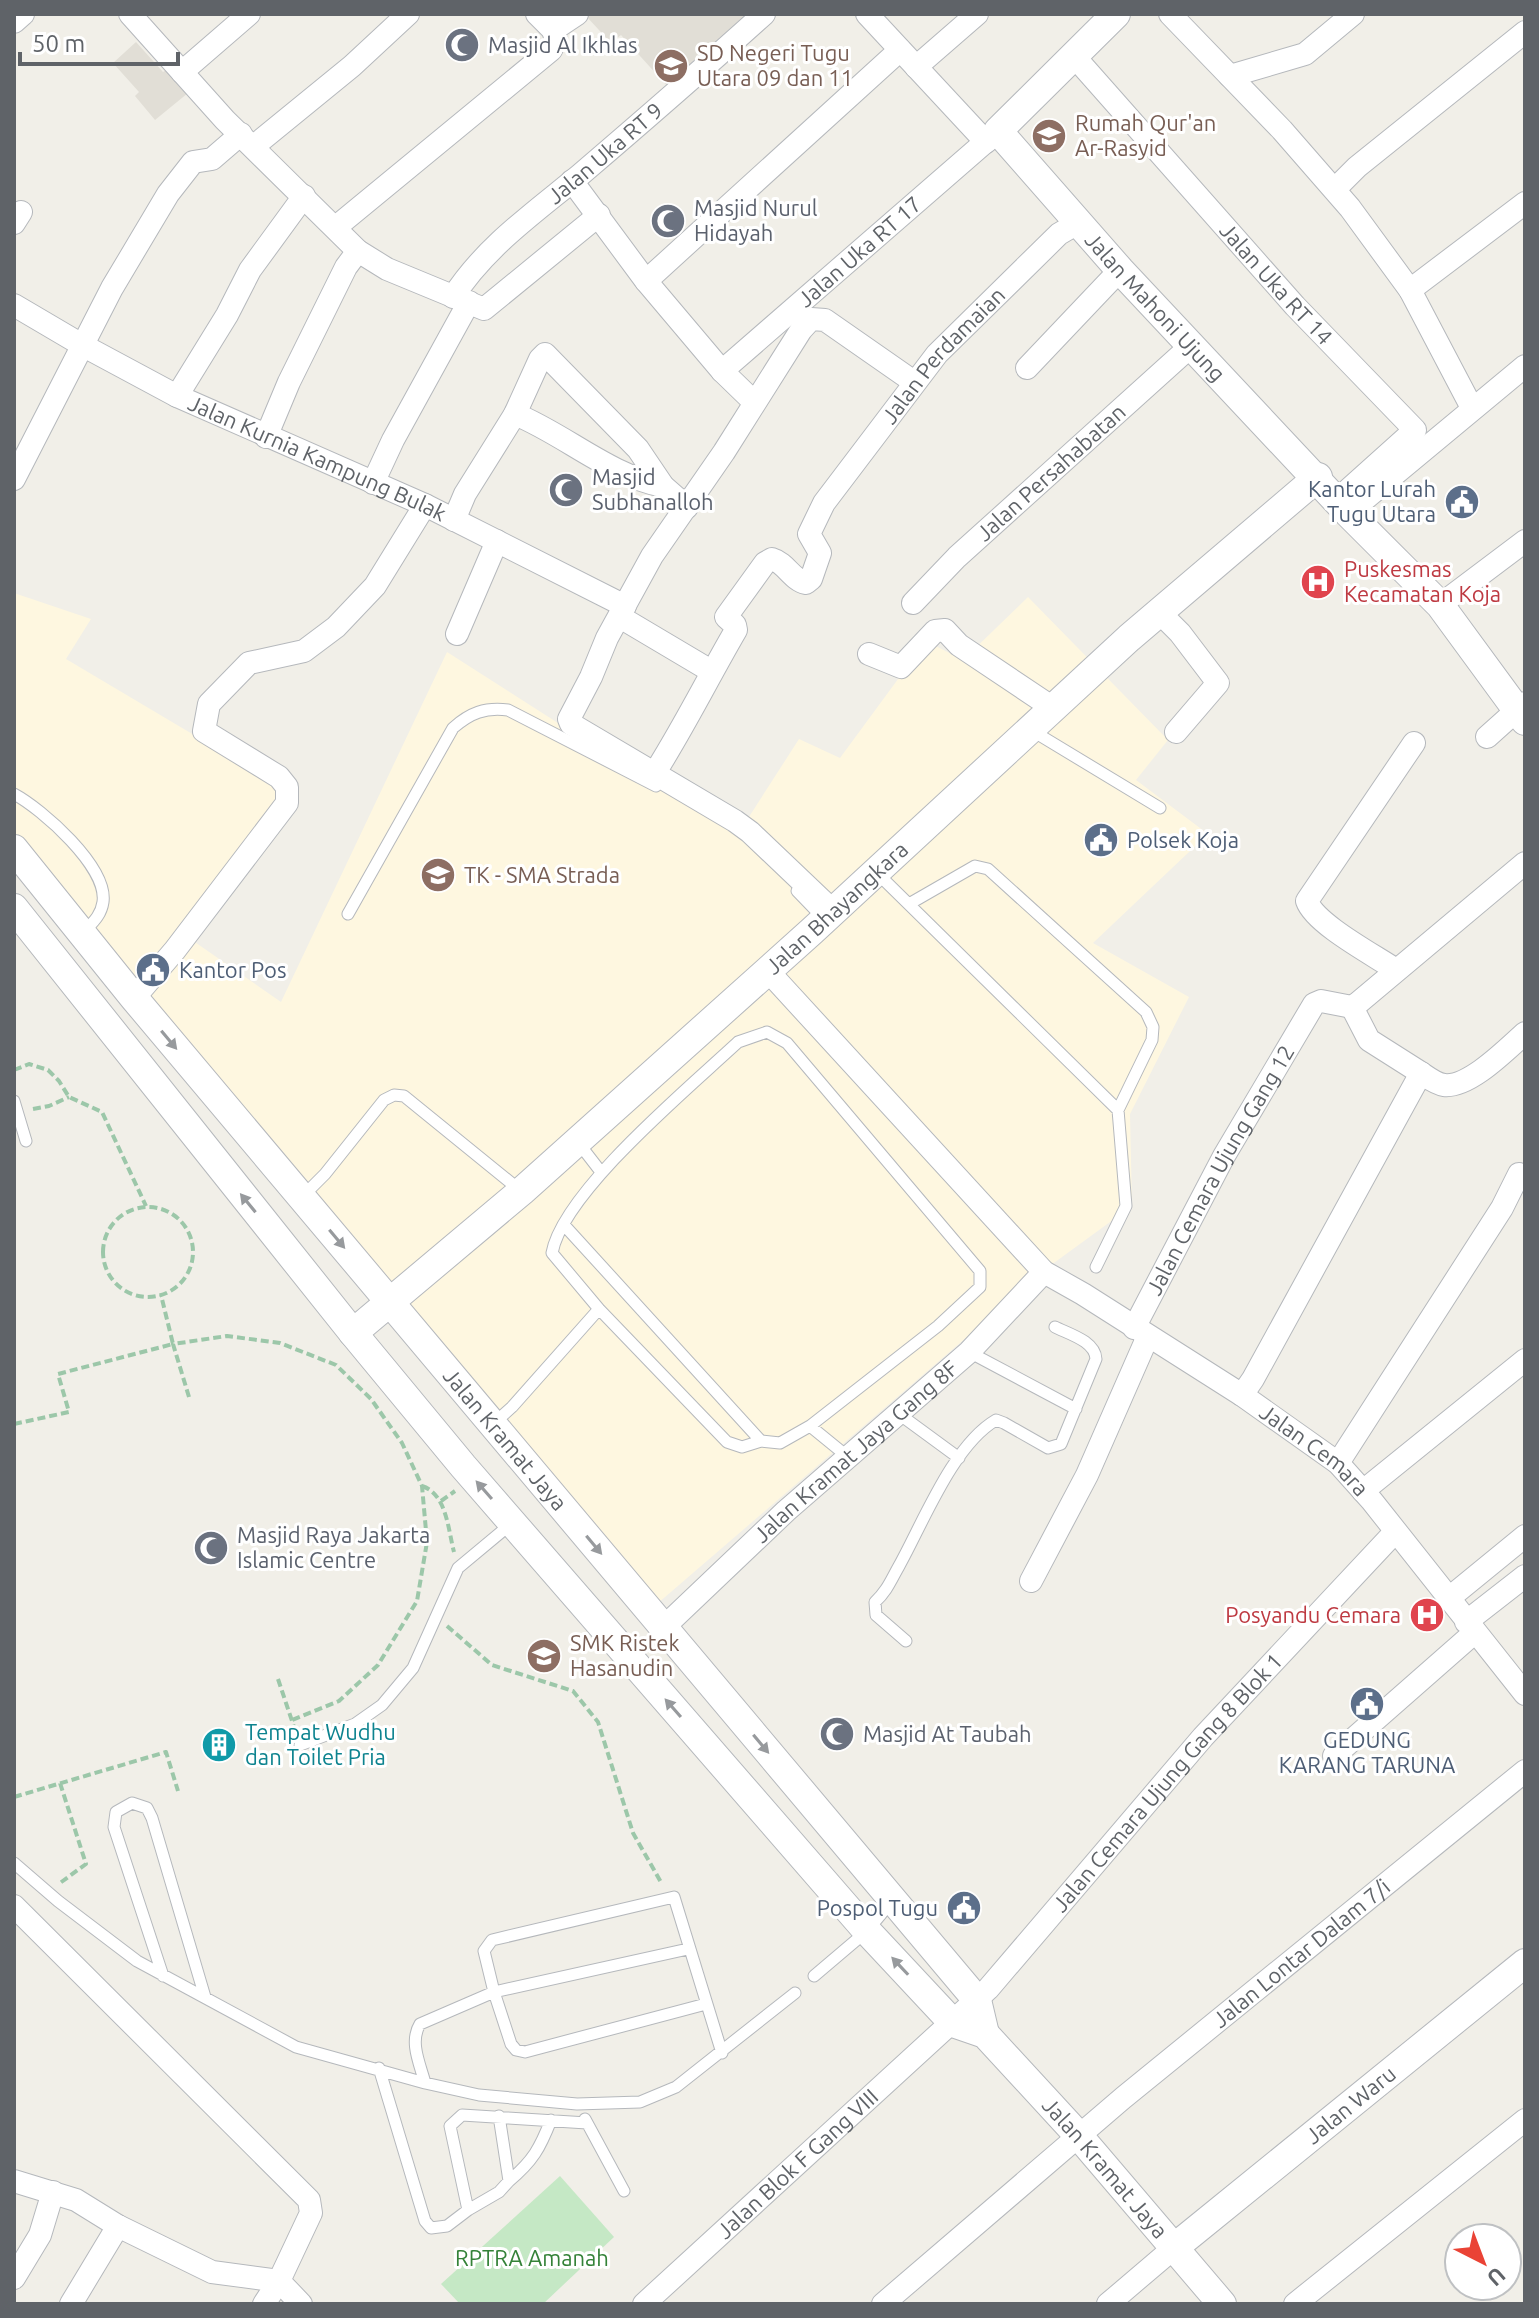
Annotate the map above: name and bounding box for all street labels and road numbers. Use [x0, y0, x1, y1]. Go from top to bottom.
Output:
street label: Jalan Uka RT 9 [542, 97, 667, 208]
street label: Jalan Uka RT 17 [792, 191, 926, 312]
street label: Jalan Uka RT 14 [1215, 217, 1338, 349]
street label: Jalan Mahoni Ujung [1081, 227, 1231, 386]
street label: Jalan Perdamaian [876, 282, 1010, 428]
street label: Jalan Kurnia Kampung Bulak [185, 390, 451, 526]
street label: Jalan Persahabatan [971, 399, 1130, 545]
street label: Jalan Bhayangkara [760, 836, 912, 979]
street label: Jalan Cemara Ujung Gang 12 [1141, 1040, 1299, 1299]
street label: Jalan Kramat Jaya Gang 8F [748, 1355, 962, 1547]
street label: Jalan Kramat Jaya [439, 1363, 572, 1515]
street label: Jalan Cemara [1255, 1399, 1374, 1501]
street label: Jalan Cemara Ujung Gang 8 Blok 1 [1047, 1648, 1287, 1916]
street label: Jalan Lontar Dalam 7/i [1207, 1873, 1394, 2032]
street label: Jalan Waru [1300, 2060, 1400, 2148]
street label: Jalan Blok F Gang VIII [711, 2083, 883, 2243]
street label: Jalan Kramat Jaya [1038, 2092, 1173, 2243]

